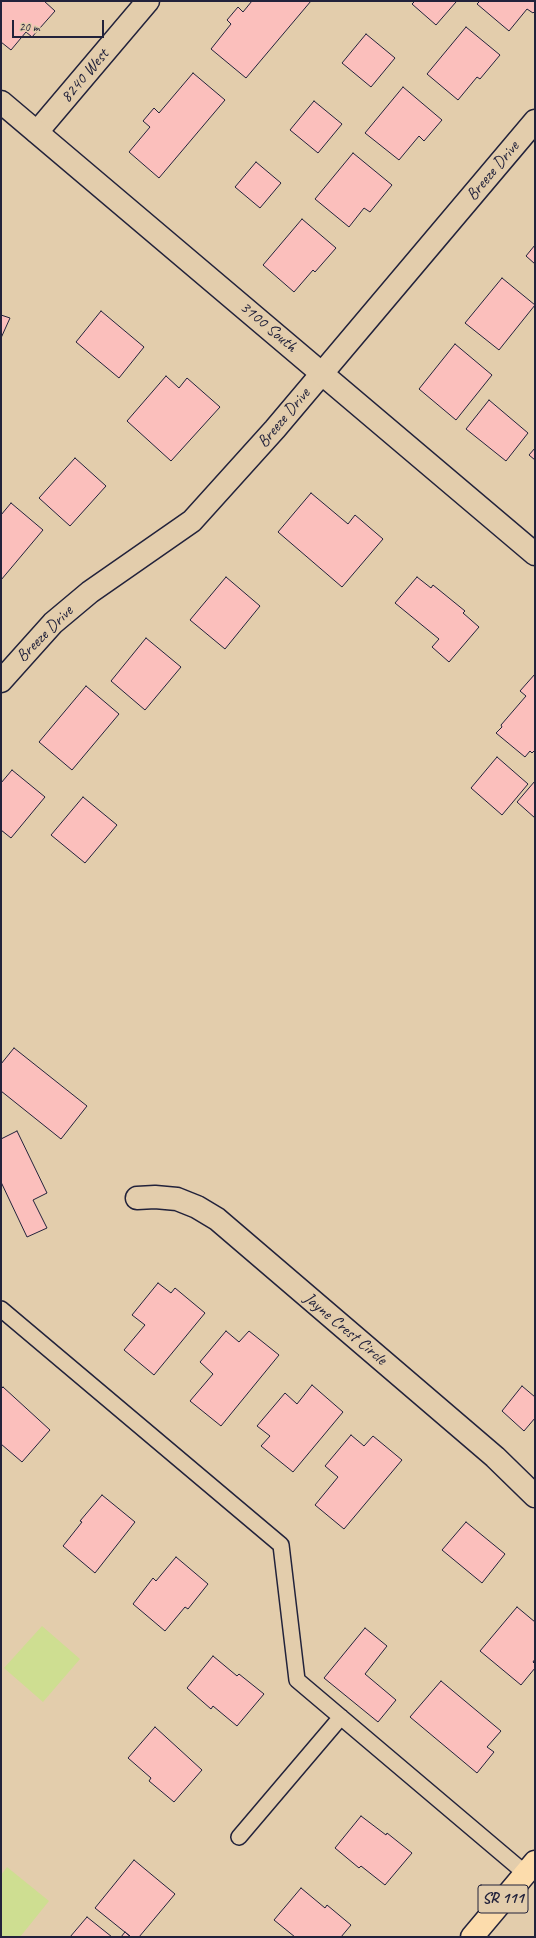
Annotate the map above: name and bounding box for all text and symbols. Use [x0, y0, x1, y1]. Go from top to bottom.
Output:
scale bar [14, 12, 106, 38]
text: 20 m [19, 19, 39, 35]
street label: 8240 West [57, 45, 113, 107]
street label: Breeze Drive [462, 137, 524, 205]
street label: 3100 South [235, 297, 301, 357]
street label: Breeze Drive [253, 384, 315, 452]
street label: Breeze Drive [12, 601, 78, 667]
street label: Jayne Crest Circle [299, 1288, 391, 1370]
road number: SR 111 [478, 1885, 528, 1913]

